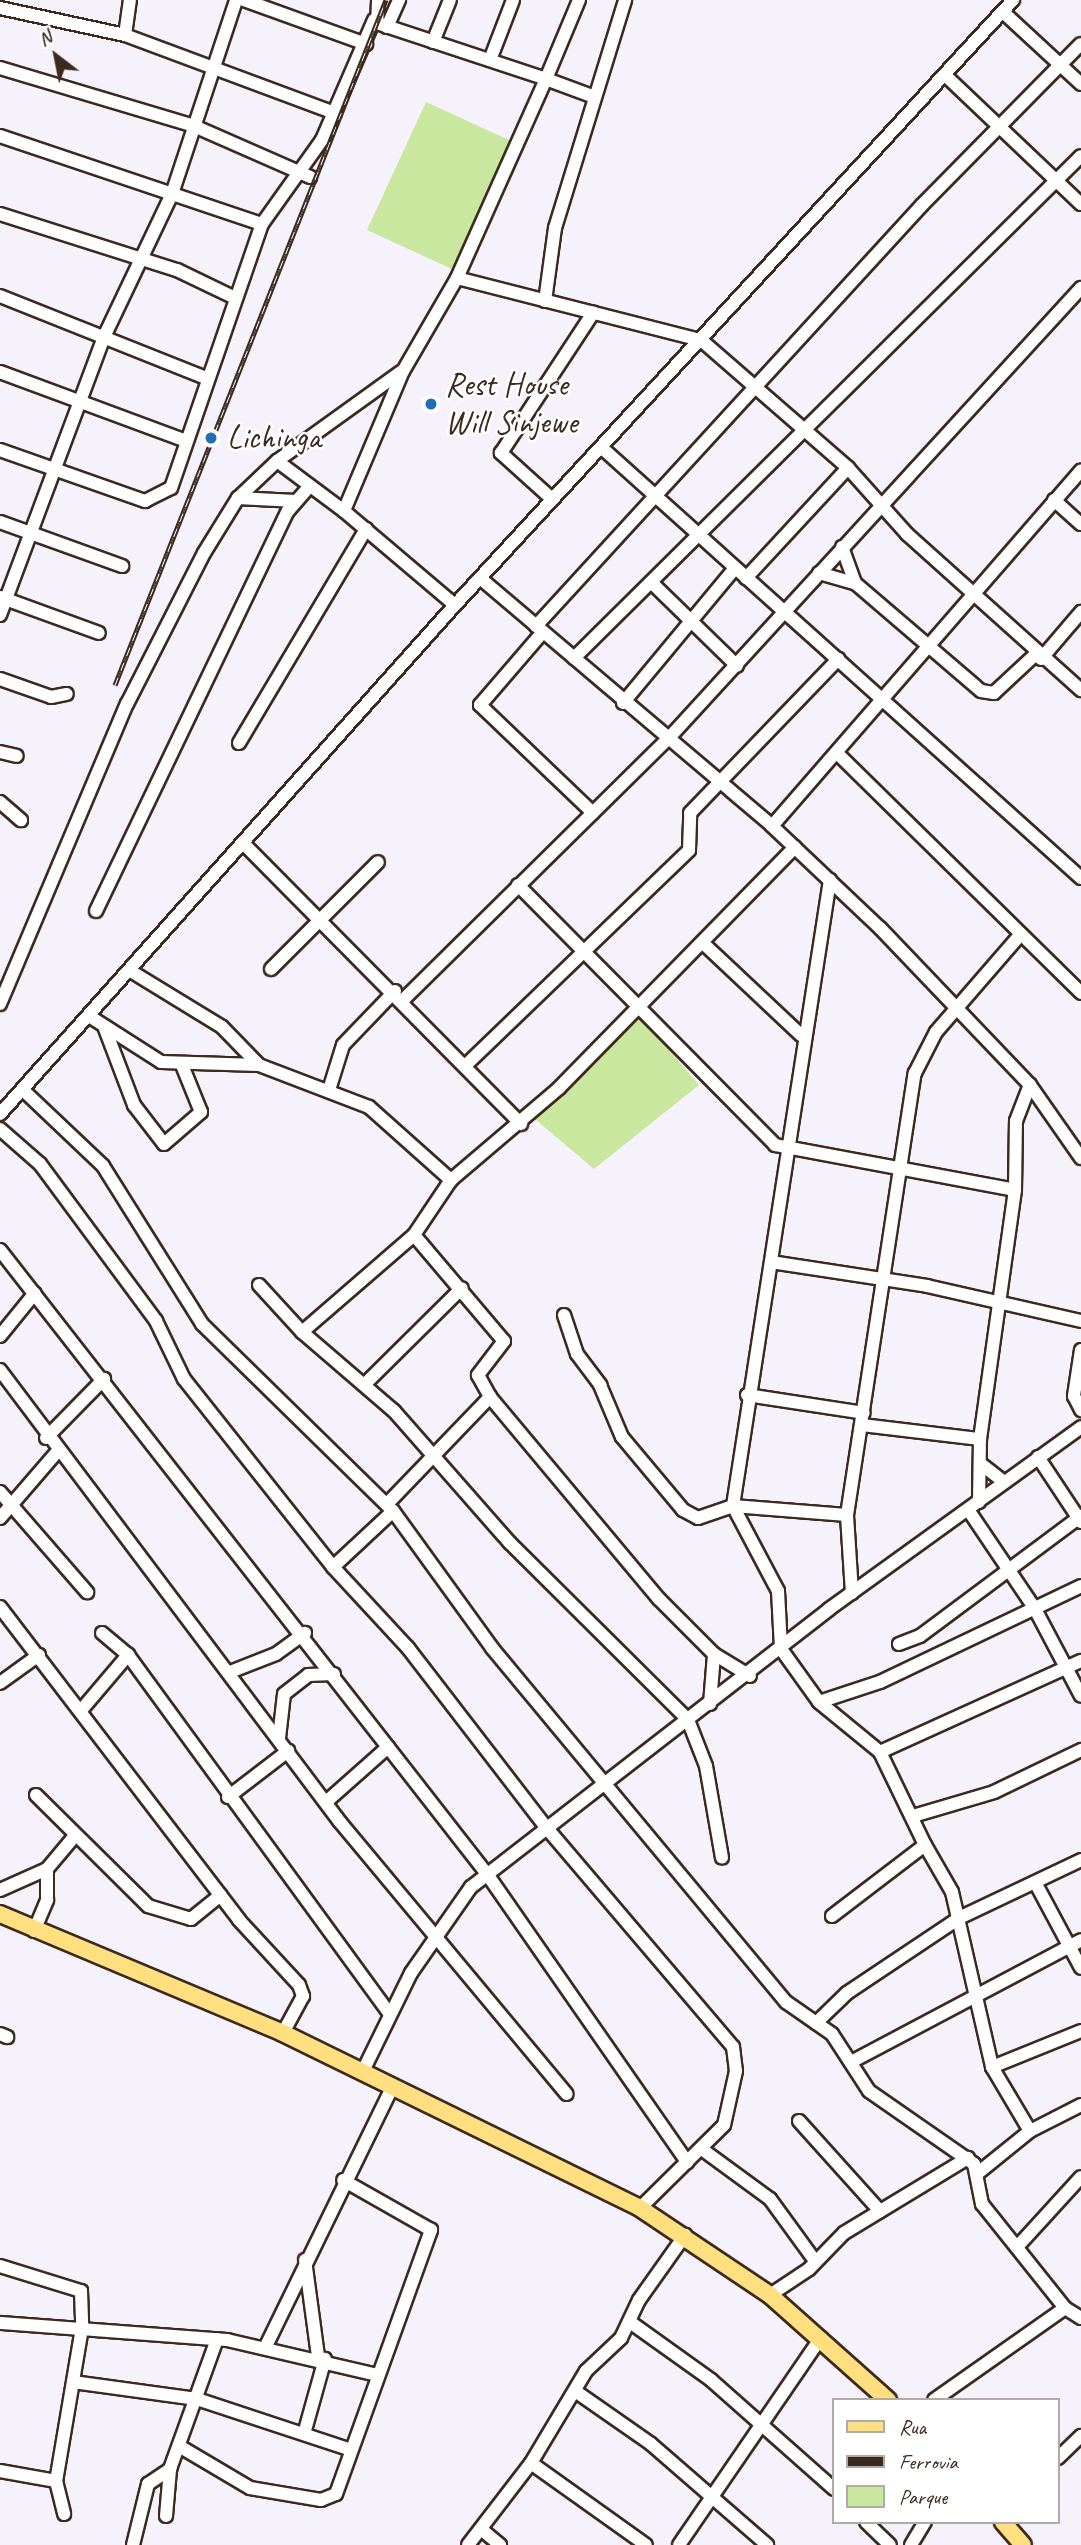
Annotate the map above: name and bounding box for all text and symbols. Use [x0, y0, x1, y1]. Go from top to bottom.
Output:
north arrow [21, 21, 91, 91]
text: N [34, 25, 56, 51]
place label: Rest House Will Sinjewe [445, 365, 578, 443]
marker: Rest House Will Sinjewe [423, 396, 439, 412]
place label: Lichinga [227, 418, 321, 458]
marker: Lichinga [201, 428, 221, 448]
legend [832, 2398, 1060, 2524]
text: Rua [899, 2414, 926, 2440]
text: Ferrovia [899, 2449, 958, 2475]
text: Parque [899, 2484, 947, 2510]

